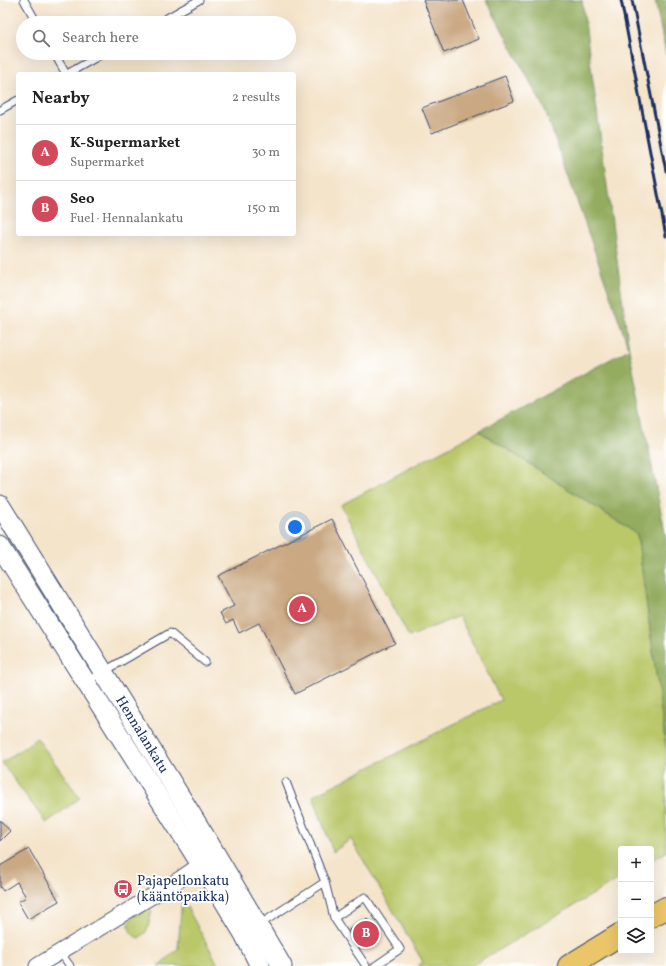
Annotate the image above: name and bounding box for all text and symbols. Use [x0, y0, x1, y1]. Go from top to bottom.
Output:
search box [16, 16, 296, 60]
icon: search [30, 27, 52, 49]
text: Search here [62, 28, 139, 49]
text: Nearby [32, 87, 90, 110]
text: 2 results [232, 89, 280, 107]
text: K-Supermarket [70, 133, 180, 154]
text: A [40, 144, 50, 162]
text: 30 m [252, 144, 280, 162]
text: Supermarket [70, 154, 145, 172]
text: Seo [70, 189, 95, 210]
text: B [41, 200, 49, 218]
text: 150 m [247, 200, 280, 218]
text: Fuel · Hennalankatu [70, 210, 183, 228]
your location [285, 517, 305, 537]
pin: A [289, 594, 315, 624]
street label: Hennalankatu [111, 692, 173, 777]
map controls [618, 846, 654, 954]
button: + [618, 846, 654, 882]
place label: Pajapellonkatu (kääntöpaikka) [137, 872, 229, 907]
bus stop icon: Pajapellonkatu (kääntöpaikka) [112, 878, 134, 900]
button: − [618, 882, 654, 918]
button: layers [618, 918, 654, 954]
pin: B [353, 919, 379, 949]

